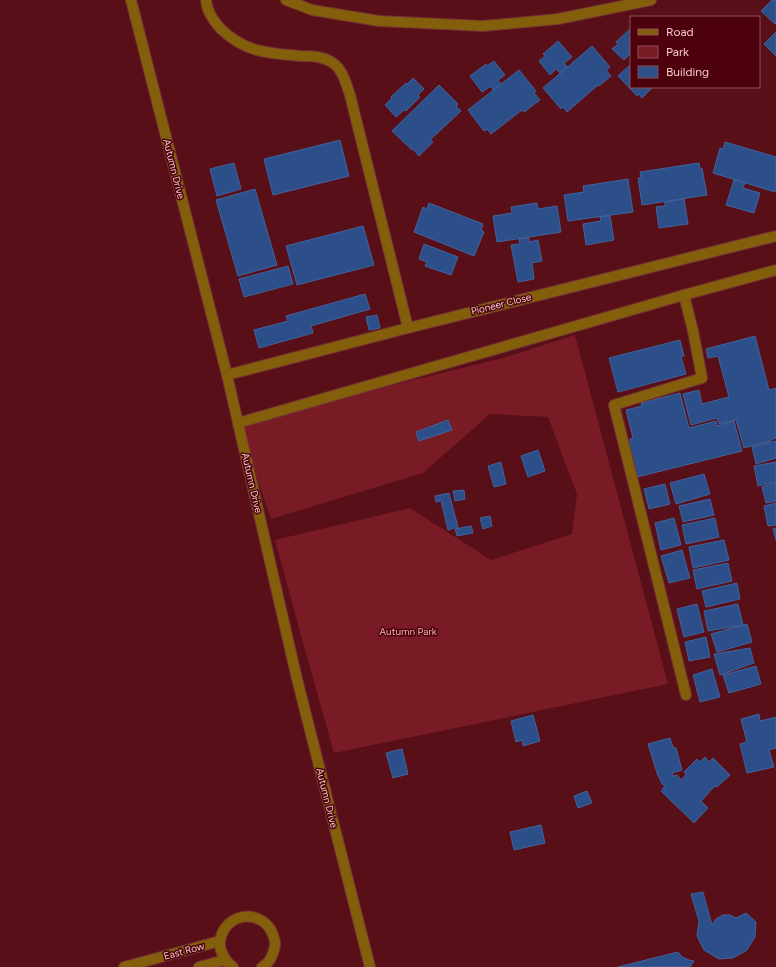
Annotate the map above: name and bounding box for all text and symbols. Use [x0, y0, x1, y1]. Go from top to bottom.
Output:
legend [630, 16, 760, 88]
text: Road [666, 25, 694, 39]
text: Park [666, 45, 689, 59]
text: Building [666, 65, 709, 79]
street label: Autumn Drive [160, 138, 188, 201]
street label: Pioneer Close [470, 290, 533, 318]
street label: Autumn Drive [239, 452, 265, 515]
park label: Autumn Park [379, 625, 437, 638]
street label: Autumn Drive [313, 767, 341, 830]
street label: East Row [162, 939, 206, 963]

